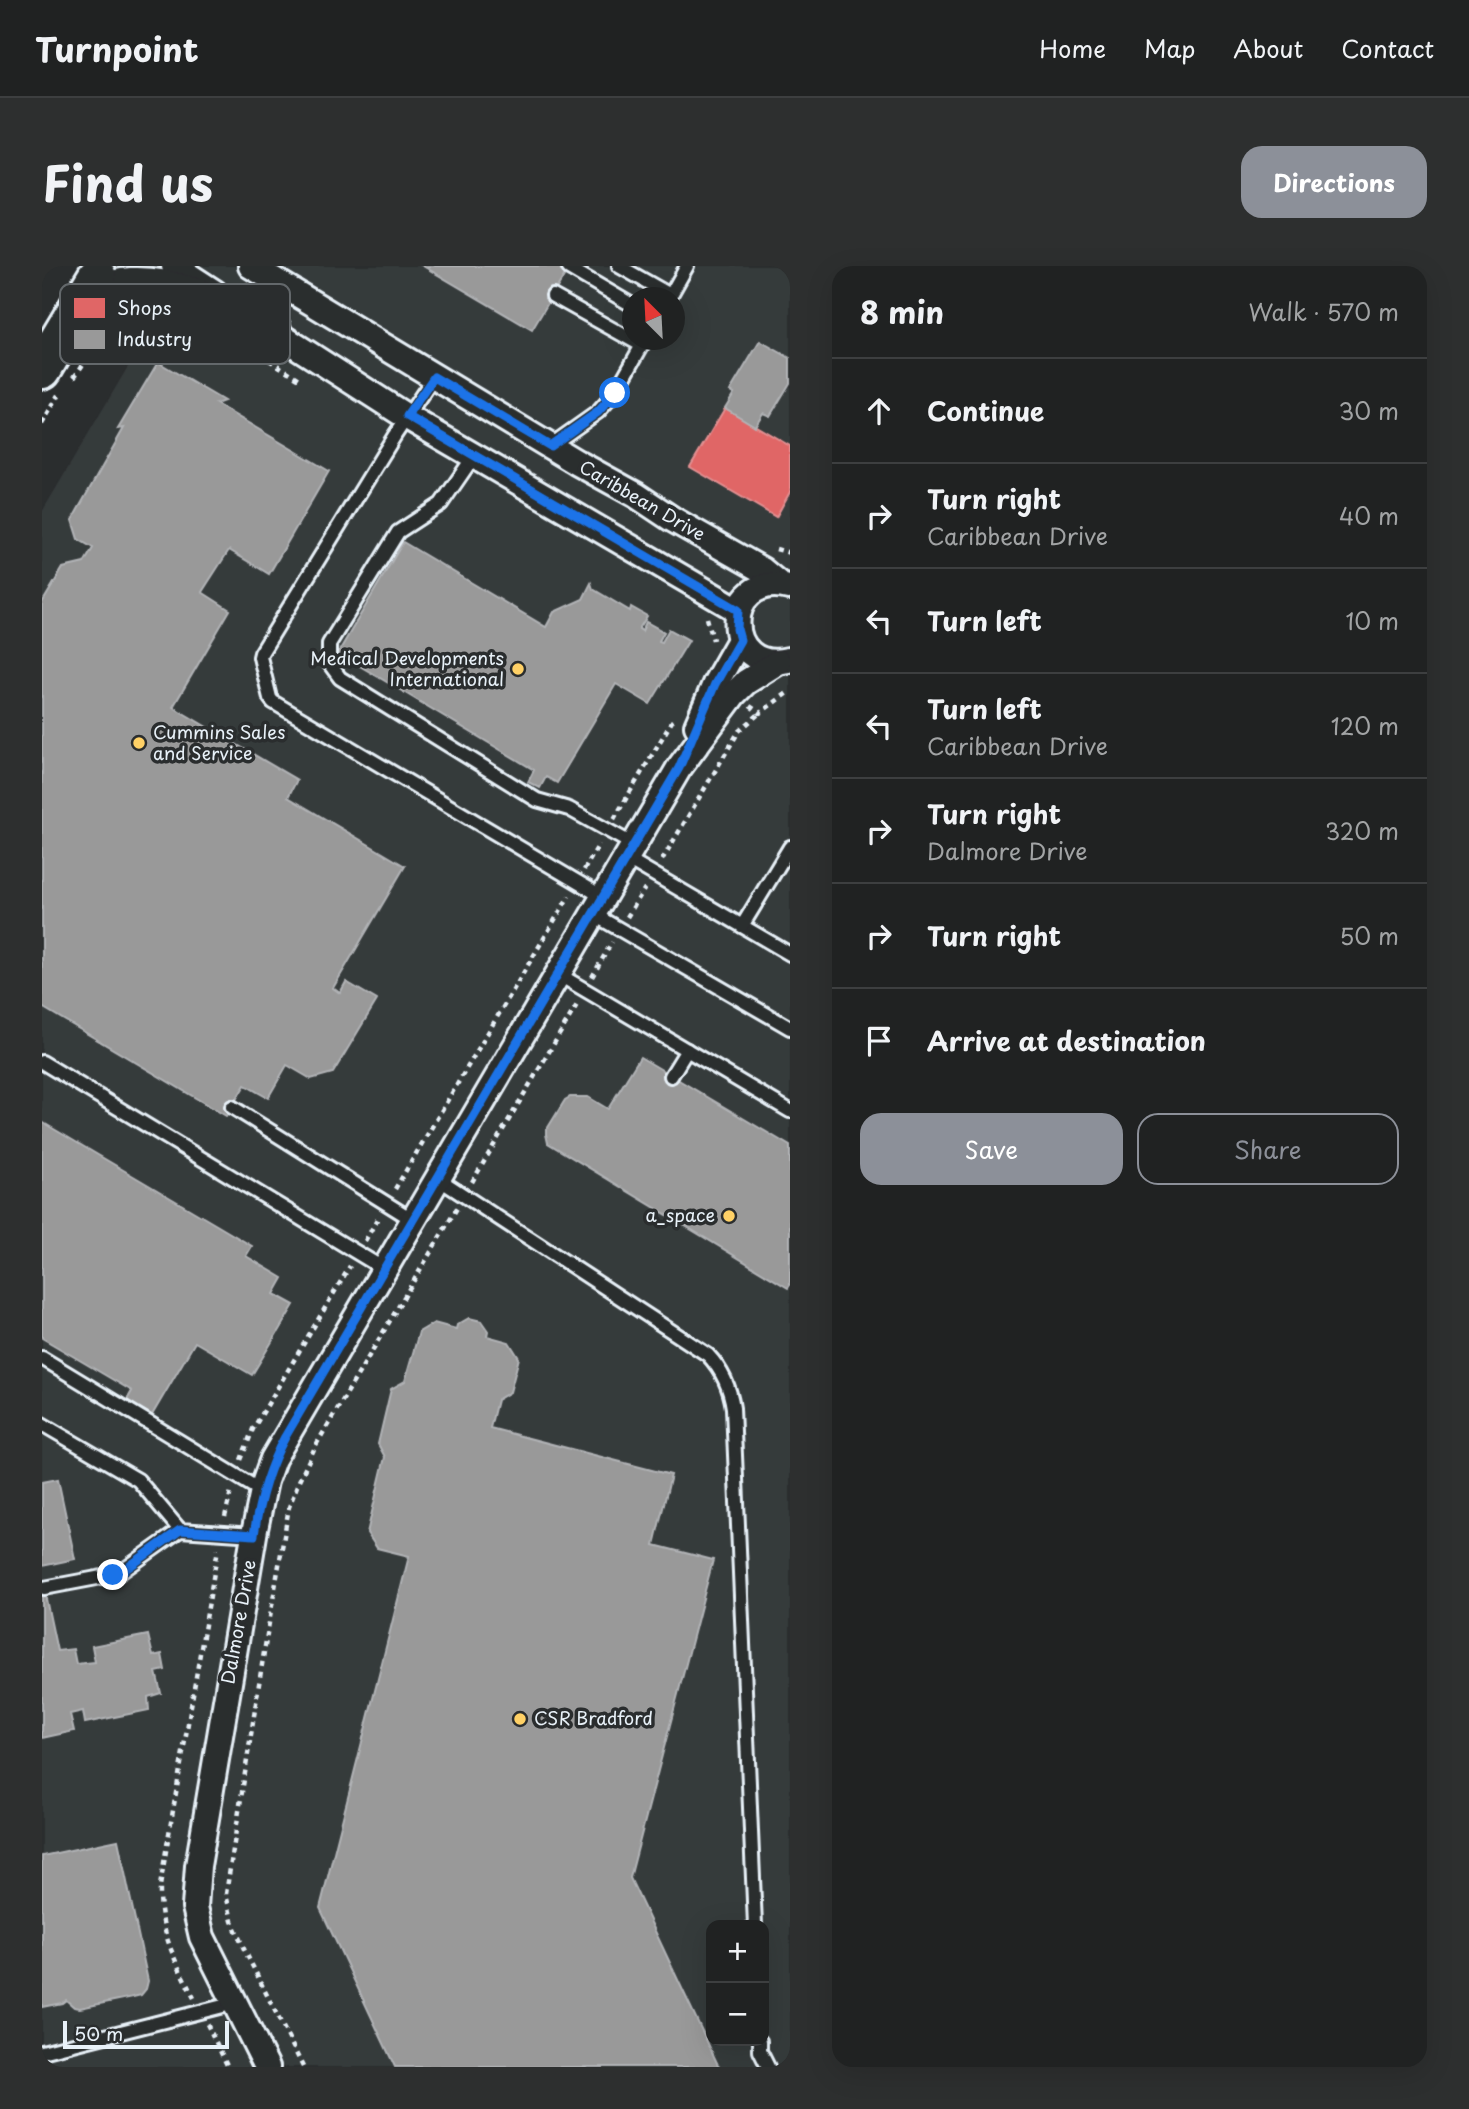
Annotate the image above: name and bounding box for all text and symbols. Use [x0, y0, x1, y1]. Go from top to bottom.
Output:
text: Turnpoint [35, 23, 199, 73]
text: Home [1039, 30, 1106, 66]
text: Map [1144, 30, 1195, 66]
text: About [1233, 30, 1303, 66]
text: Contact [1341, 30, 1434, 66]
text: Find us [42, 145, 213, 219]
button: Directions [1241, 146, 1427, 218]
legend [60, 284, 290, 364]
north arrow [622, 287, 685, 350]
text: 8 min [860, 289, 944, 334]
text: Shops [117, 293, 171, 321]
text: Walk · 570 m [1249, 294, 1399, 329]
text: Industry [117, 324, 192, 352]
route start [599, 377, 630, 408]
text: Continue [927, 391, 1044, 430]
icon: ahead [860, 392, 898, 430]
text: 30 m [1338, 393, 1399, 428]
street label: Caribbean Drive [575, 453, 711, 547]
text: Turn right [927, 479, 1061, 518]
icon: right [860, 497, 898, 535]
text: 40 m [1339, 498, 1399, 533]
text: Caribbean Drive [927, 518, 1108, 553]
text: Turn left [927, 601, 1042, 640]
icon: left [860, 602, 898, 640]
text: 10 m [1345, 603, 1399, 638]
place label: Medical Developments International [310, 644, 504, 692]
marker: Medical Developments International [510, 661, 526, 677]
text: Turn left [927, 689, 1042, 728]
icon: left [860, 707, 898, 745]
text: 120 m [1331, 708, 1399, 743]
place label: Cummins Sales and Service [153, 718, 285, 766]
text: Caribbean Drive [927, 728, 1108, 763]
marker: Cummins Sales and Service [131, 735, 147, 751]
text: Turn right [927, 794, 1061, 833]
icon: right [860, 812, 898, 850]
text: 320 m [1325, 813, 1399, 848]
text: Dalmore Drive [927, 833, 1088, 868]
text: Turn right [927, 916, 1061, 955]
icon: right [860, 917, 898, 955]
text: 50 m [1339, 918, 1399, 953]
text: Arrive at destination [927, 1021, 1206, 1060]
icon: arrive [860, 1022, 898, 1060]
button: Save [860, 1113, 1123, 1185]
button: Share [1137, 1113, 1399, 1185]
place label: a_space [645, 1201, 715, 1228]
marker: a_space [721, 1208, 737, 1224]
street label: Dalmore Drive [213, 1558, 262, 1686]
route end [97, 1559, 128, 1590]
place label: CSR Bradford [534, 1704, 653, 1731]
marker: CSR Bradford [512, 1711, 528, 1727]
map controls [706, 1920, 769, 2046]
button: + [706, 1920, 769, 1983]
button: − [706, 1983, 769, 2046]
scale bar [63, 2018, 229, 2050]
text: 50 m [74, 2019, 123, 2047]

